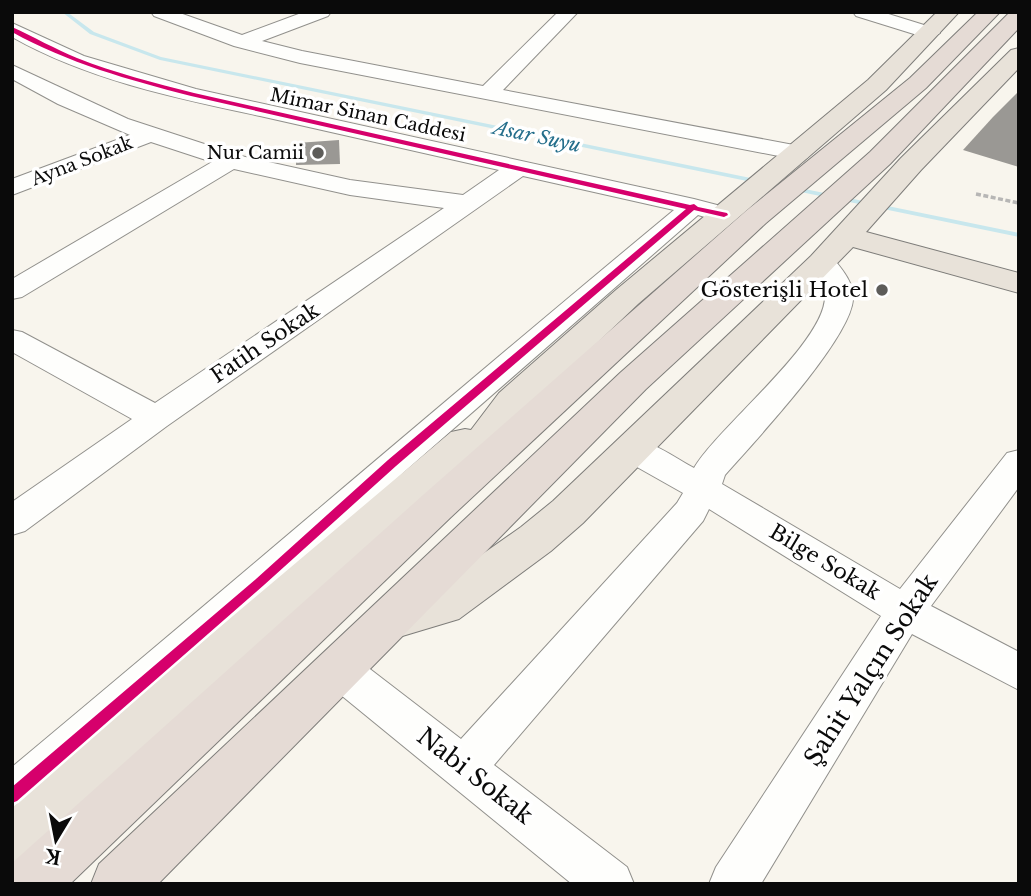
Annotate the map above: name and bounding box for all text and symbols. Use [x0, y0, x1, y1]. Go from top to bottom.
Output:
street label: Mimar Sinan Caddesi [268, 84, 468, 146]
water label: Asar Suyu [488, 115, 583, 157]
street label: Ayna Sokak [27, 132, 136, 191]
place label: Nur Camii [207, 142, 304, 164]
marker: Nur Camii [310, 145, 326, 161]
place label: Gösterişli Hotel [700, 277, 868, 303]
marker: Gösterişli Hotel [874, 282, 890, 298]
street label: Fatih Sokak [206, 297, 324, 389]
street label: Bilge Sokak [765, 519, 885, 605]
street label: Şahit Yalçın Sokak [798, 568, 944, 771]
street label: Nabi Sokak [412, 721, 539, 830]
north arrow [21, 805, 91, 875]
text: K [42, 843, 63, 869]

